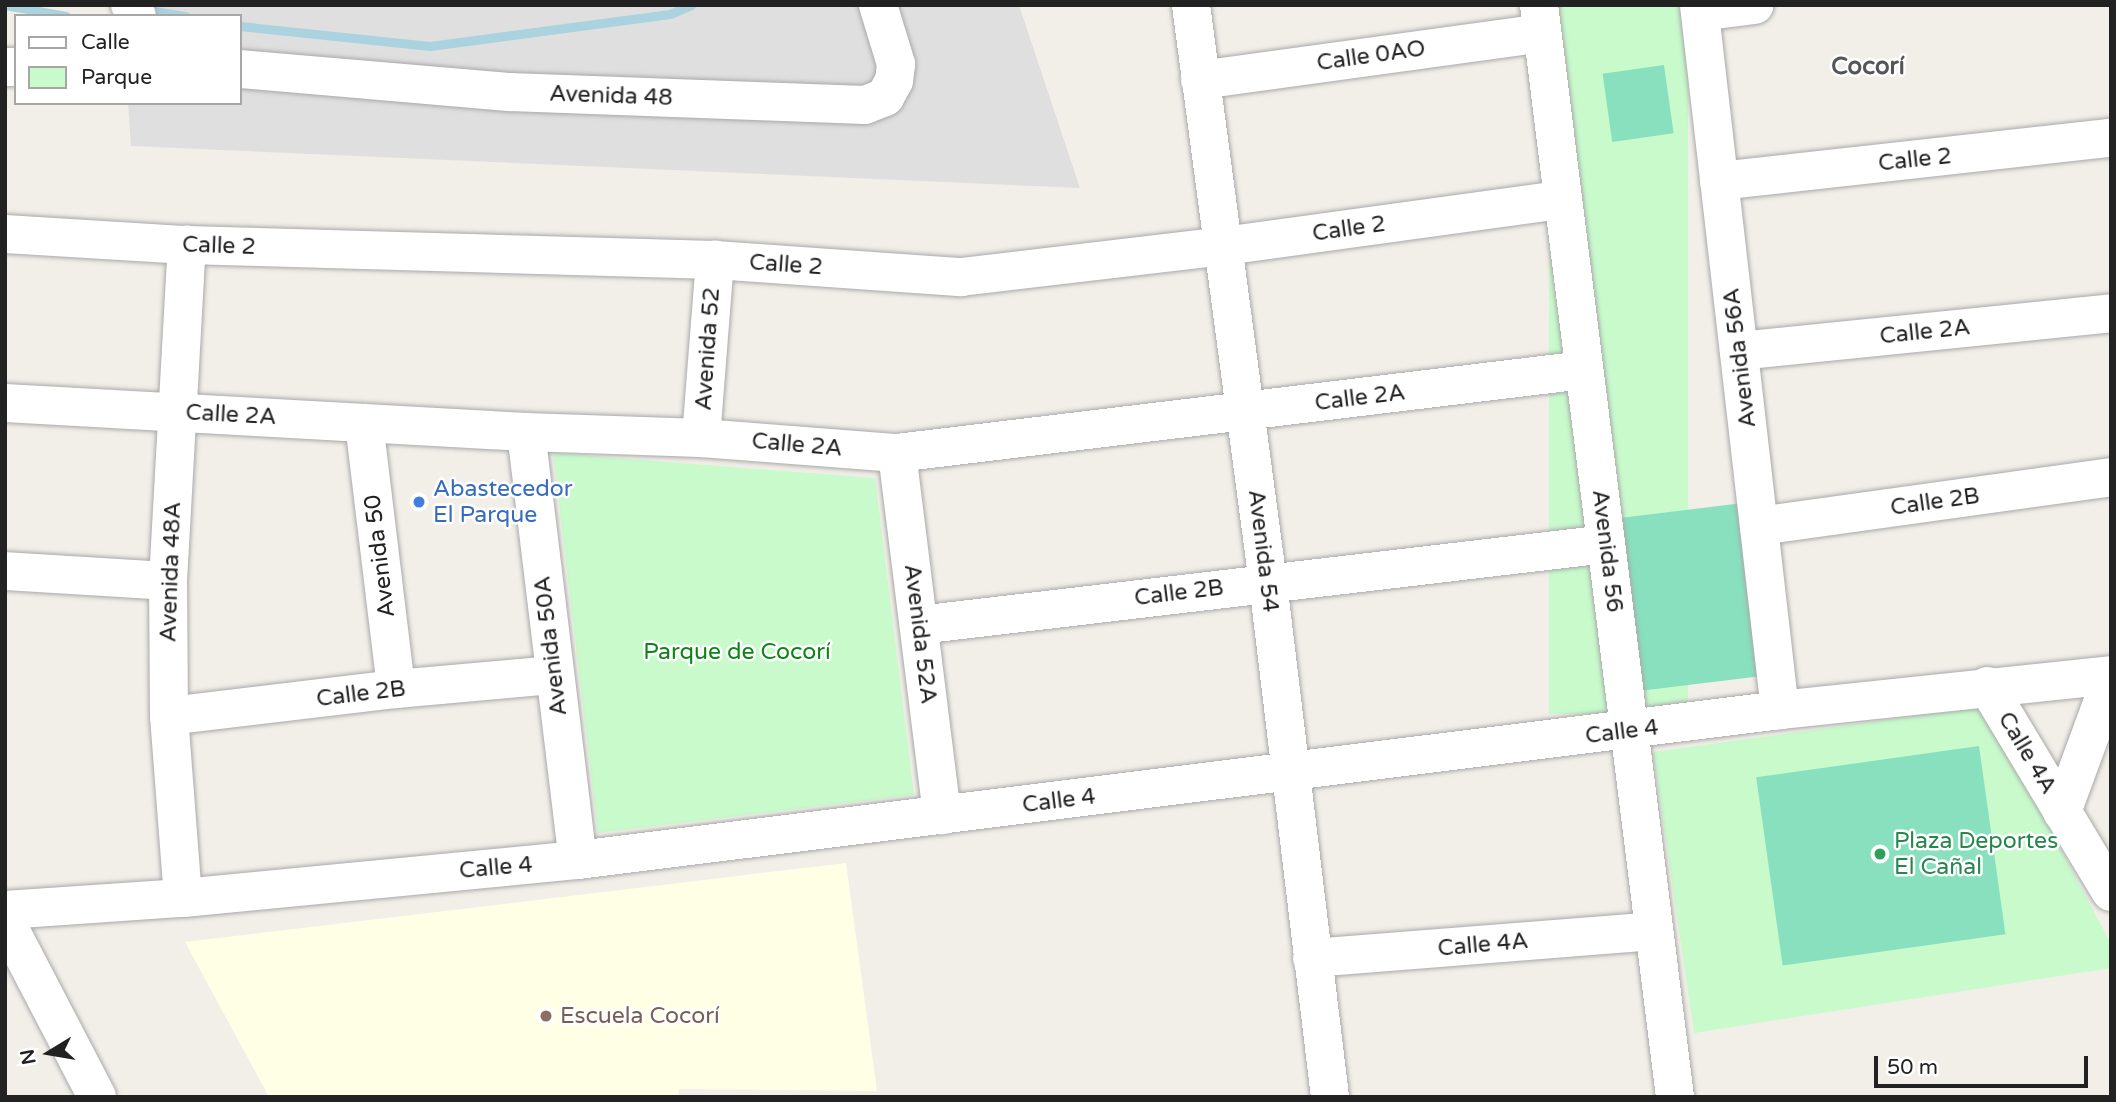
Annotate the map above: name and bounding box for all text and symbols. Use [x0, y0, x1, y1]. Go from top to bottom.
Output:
legend [14, 14, 242, 105]
text: Calle [81, 30, 130, 55]
street label: Calle 0AO [1315, 35, 1427, 77]
district label: Cocorí [1831, 53, 1905, 81]
text: Parque [81, 65, 152, 90]
street label: Avenida 48 [549, 80, 673, 112]
street label: Calle 2 [1877, 142, 1953, 178]
street label: Calle 2 [1311, 210, 1387, 248]
street label: Calle 2 [182, 231, 256, 261]
street label: Calle 2 [748, 249, 824, 281]
street label: Avenida 52 [690, 286, 726, 412]
street label: Avenida 56A [1718, 287, 1762, 429]
street label: Calle 2A [1878, 314, 1972, 350]
street label: Calle 2A [1313, 379, 1407, 417]
street label: Calle 2A [185, 399, 277, 431]
street label: Calle 2A [750, 427, 844, 463]
place label: Abastecedor El Parque [433, 475, 573, 529]
street label: Calle 2B [1889, 482, 1981, 522]
street label: Avenida 54 [1242, 488, 1284, 614]
street label: Avenida 56 [1586, 488, 1628, 614]
street label: Avenida 50 [359, 493, 401, 619]
marker: Abastecedor El Parque [411, 494, 427, 510]
street label: Avenida 48A [155, 501, 187, 643]
street label: Avenida 52A [898, 563, 942, 705]
street label: Calle 2B [1133, 574, 1225, 612]
street label: Avenida 50A [529, 575, 573, 717]
park label: Parque de Cocorí [643, 638, 831, 666]
street label: Calle 2B [315, 675, 407, 713]
street label: Calle 4A [1992, 707, 2062, 799]
street label: Calle 4 [1584, 714, 1660, 750]
street label: Calle 4 [1021, 783, 1097, 819]
place label: Plaza Deportes El Cañal [1894, 827, 2058, 881]
marker: Plaza Deportes El Cañal [1872, 846, 1888, 862]
street label: Calle 4 [458, 851, 534, 885]
street label: Calle 4A [1436, 927, 1530, 963]
place label: Escuela Cocorí [560, 1002, 720, 1030]
marker: Escuela Cocorí [538, 1008, 554, 1024]
north arrow [14, 1018, 84, 1088]
scale bar [1878, 1042, 2092, 1086]
text: N [16, 1047, 41, 1067]
text: 50 m [1887, 1055, 1938, 1080]

